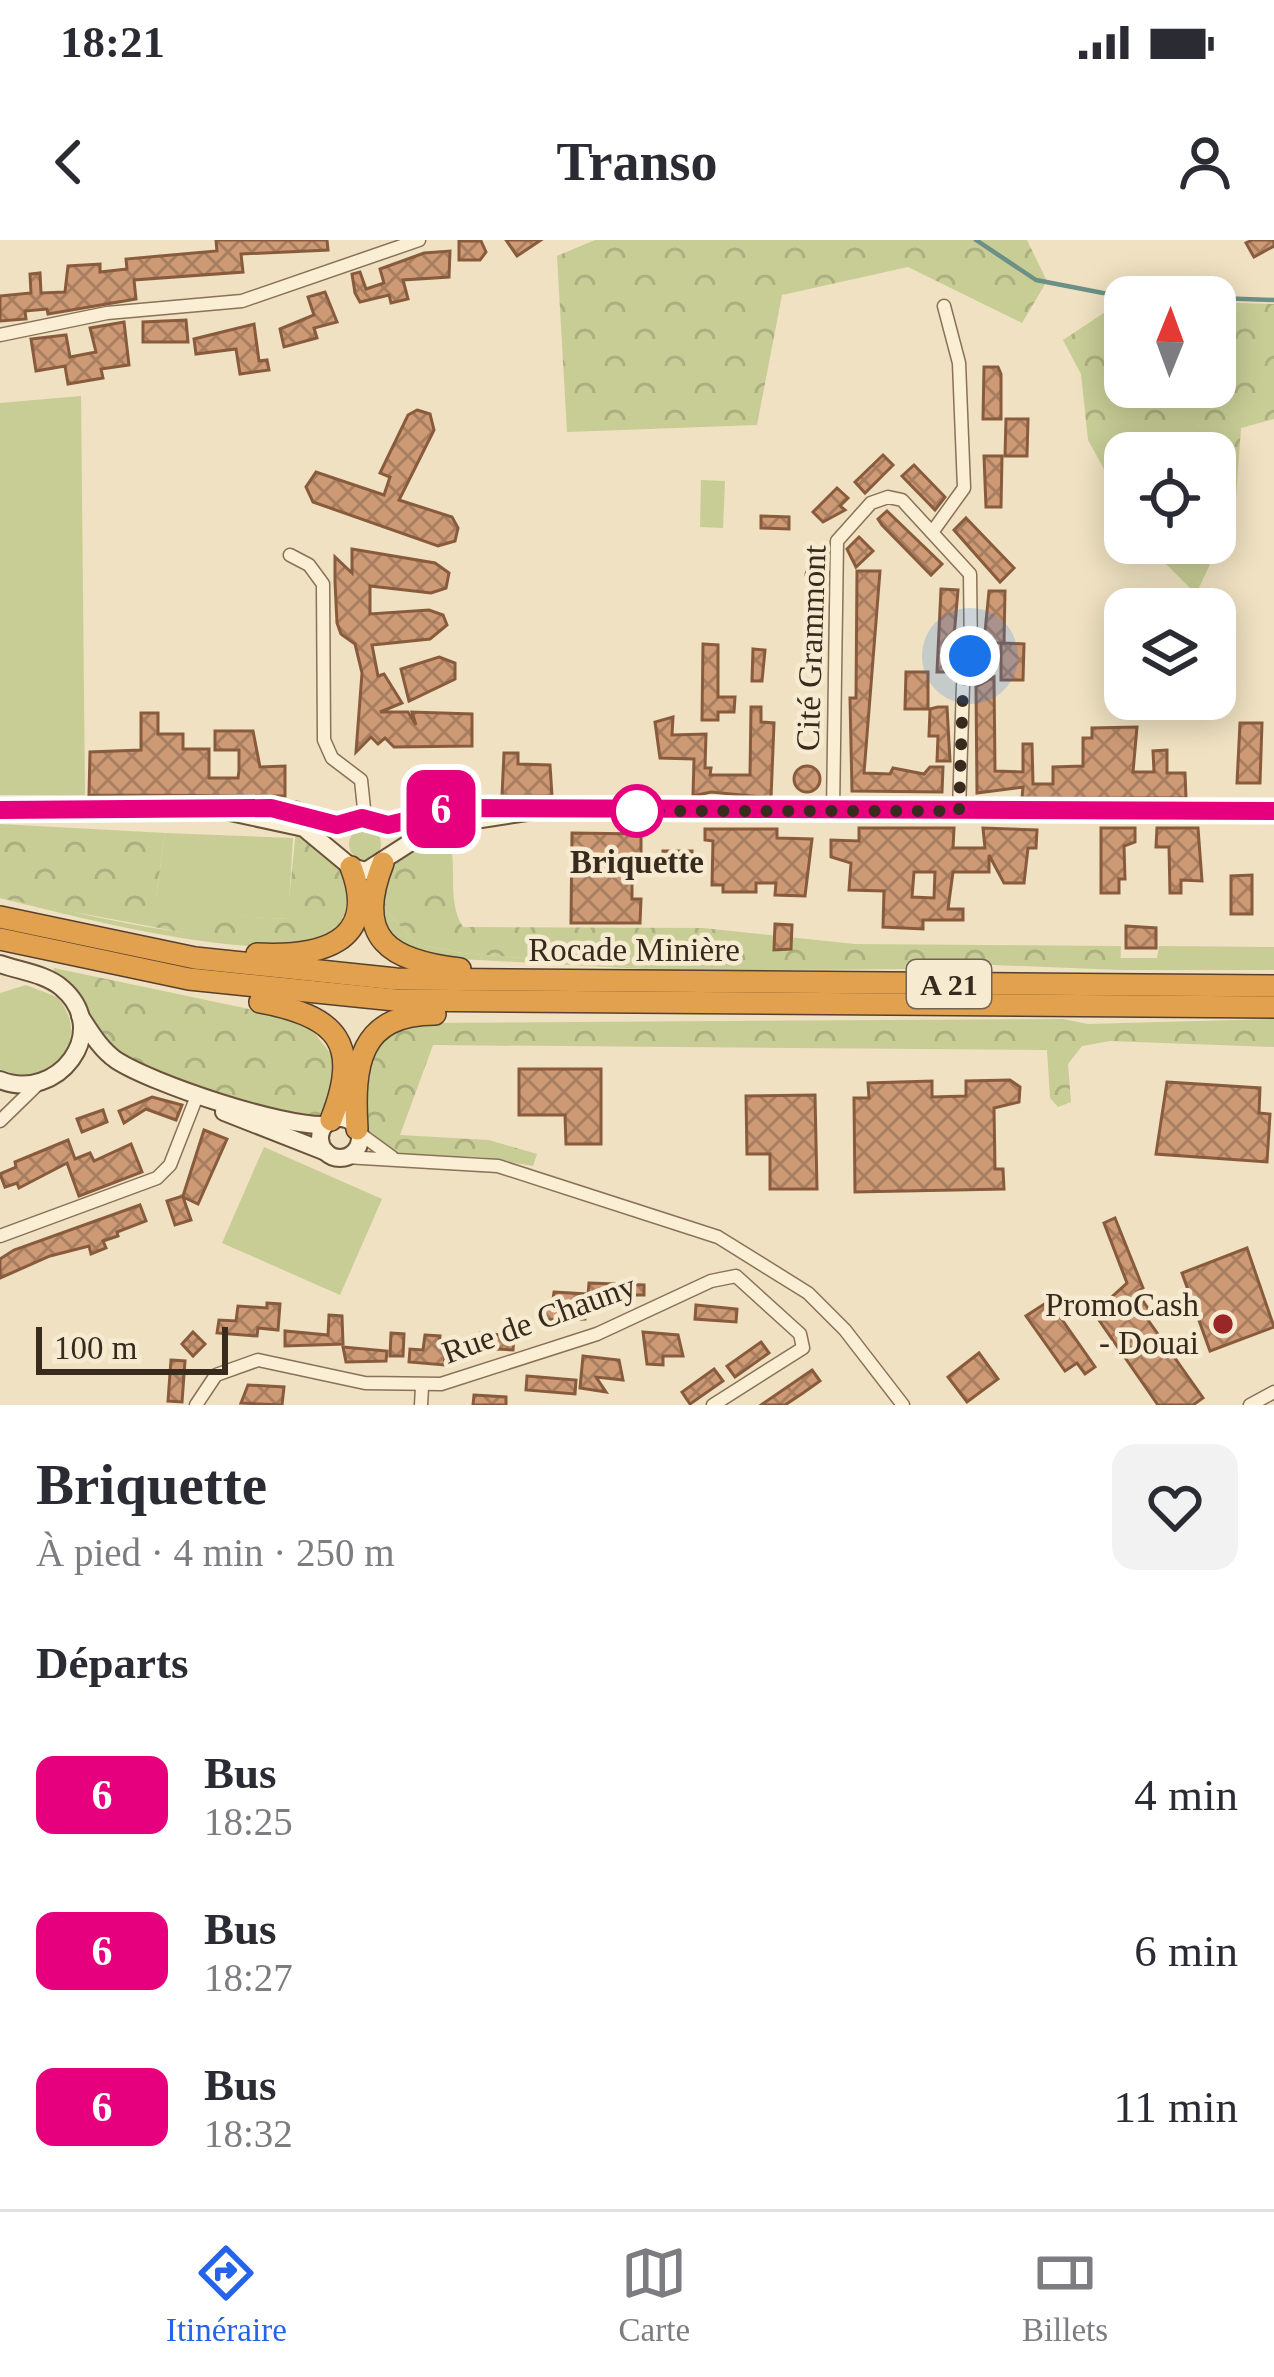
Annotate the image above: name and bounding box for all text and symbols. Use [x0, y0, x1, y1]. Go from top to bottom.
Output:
text: 18:21 [60, 17, 165, 67]
icon: back [36, 129, 102, 195]
icon: person [1172, 129, 1238, 195]
text: Transo [556, 132, 718, 192]
north arrow [1104, 276, 1236, 408]
map controls [1104, 276, 1236, 720]
button: locate [1104, 432, 1236, 564]
street label: Cité Grammont [789, 544, 833, 752]
button: layers [1104, 588, 1236, 720]
your location [940, 626, 1000, 686]
line badge: 6 [402, 770, 480, 848]
text: 6 [431, 786, 452, 832]
marker: Briquette [612, 786, 662, 836]
place label: Briquette [570, 844, 704, 880]
street label: Rocade Minière [528, 932, 740, 968]
road number: A 21 [907, 960, 991, 1008]
street label: Rue de Chauny [437, 1267, 641, 1371]
place label: PromoCash - Douai [1045, 1287, 1199, 1361]
marker: PromoCash - Douai [1210, 1311, 1236, 1337]
scale bar [36, 1321, 228, 1374]
text: 100 m [54, 1330, 137, 1366]
button: heart [1112, 1444, 1238, 1570]
text: Briquette [36, 1453, 267, 1516]
text: À pied · 4 min · 250 m [36, 1531, 395, 1574]
text: Départs [36, 1638, 188, 1688]
text: Bus [204, 1748, 277, 1798]
text: 4 min [1134, 1770, 1238, 1820]
text: 6 [92, 1772, 113, 1818]
text: 18:25 [204, 1800, 293, 1843]
text: Bus [204, 1904, 277, 1954]
text: 6 min [1134, 1926, 1238, 1976]
text: 6 [92, 1928, 113, 1974]
text: 18:27 [204, 1956, 293, 1999]
text: Bus [204, 2060, 277, 2110]
text: 11 min [1113, 2082, 1238, 2132]
text: 6 [92, 2084, 113, 2130]
text: 18:32 [204, 2112, 293, 2155]
tab: Itinéraire [166, 2240, 287, 2349]
tab: Carte [619, 2240, 690, 2349]
tab: Billets [1022, 2240, 1108, 2349]

